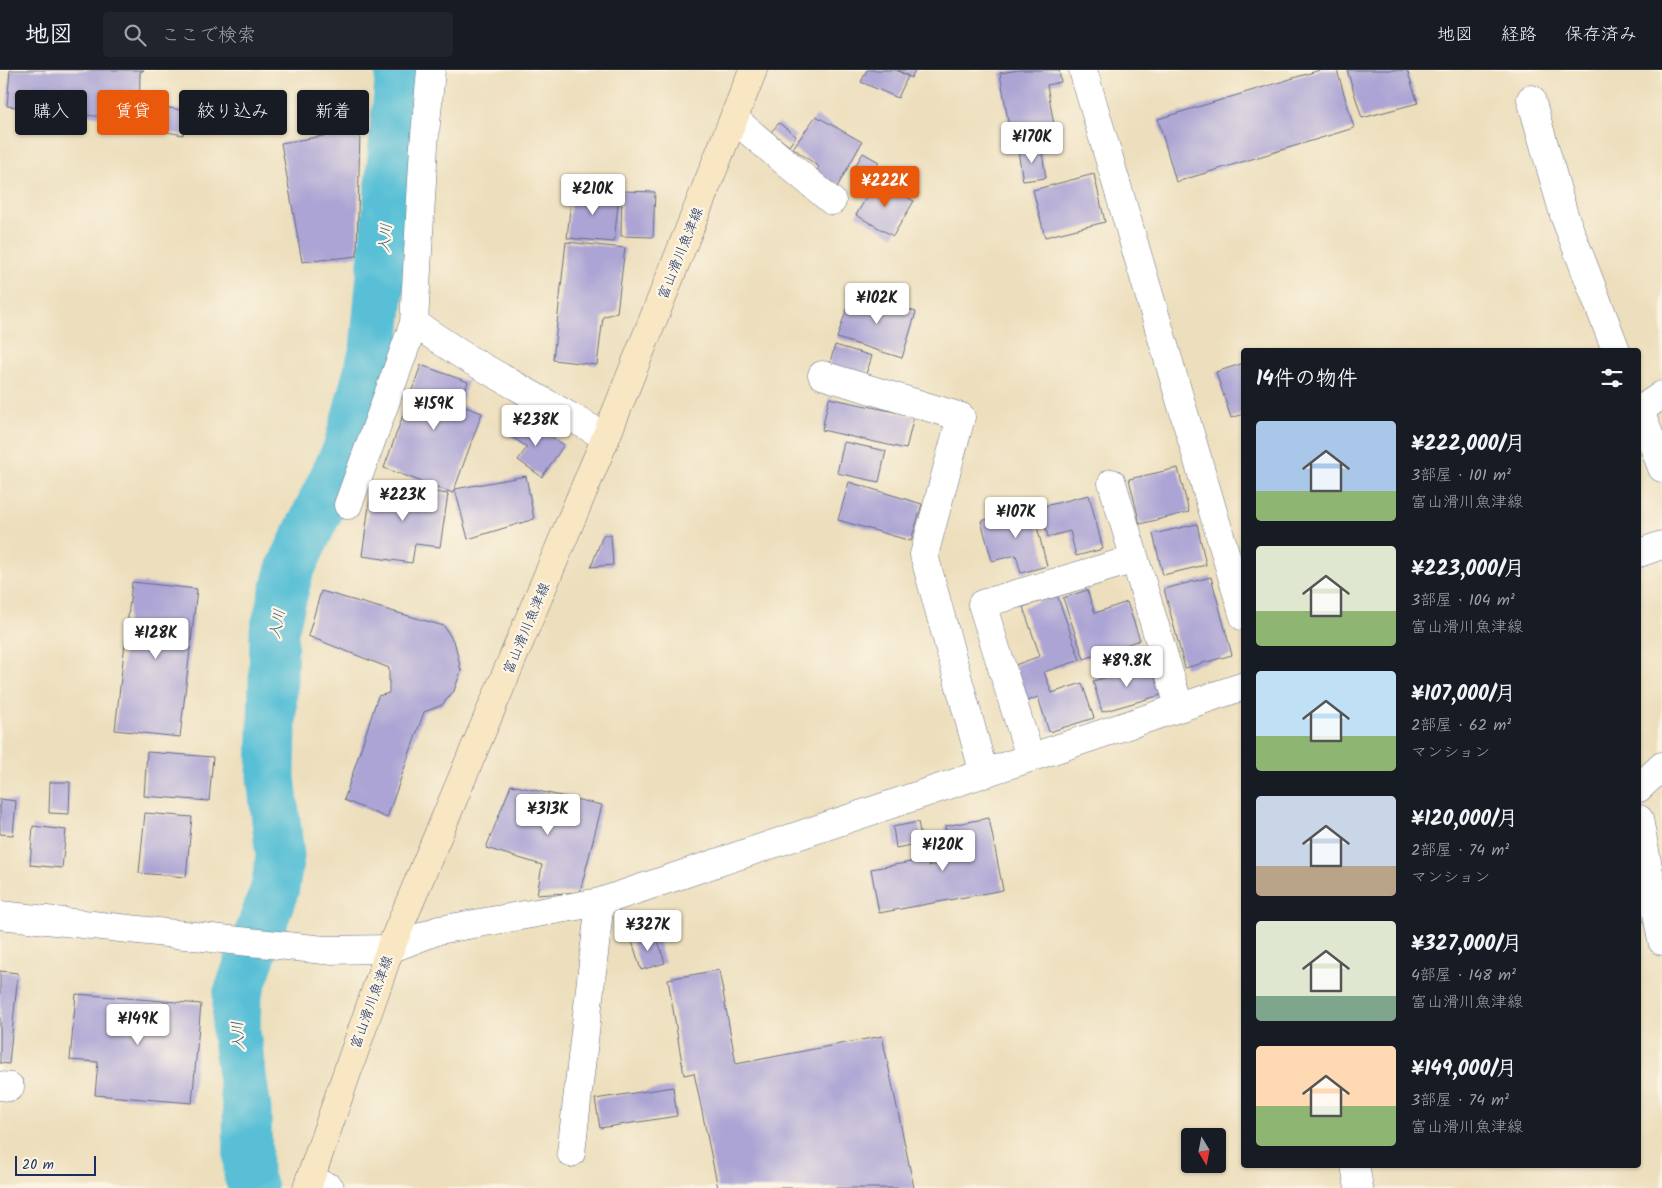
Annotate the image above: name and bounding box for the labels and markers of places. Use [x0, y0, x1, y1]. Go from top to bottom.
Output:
pin: ¥170K [997, 122, 1067, 164]
pin: ¥222K [850, 166, 920, 208]
pin: ¥210K [558, 174, 628, 216]
pin: ¥102K [842, 282, 912, 325]
pin: ¥159K [399, 388, 469, 431]
pin: ¥238K [501, 404, 571, 447]
pin: ¥223K [368, 480, 438, 522]
pin: ¥107K [981, 496, 1051, 539]
pin: ¥128K [121, 618, 191, 660]
pin: ¥89.8K [1086, 646, 1168, 688]
pin: ¥313K [513, 794, 583, 836]
pin: ¥120K [908, 830, 978, 872]
pin: ¥327K [613, 910, 683, 952]
pin: ¥149K [103, 1004, 173, 1046]

